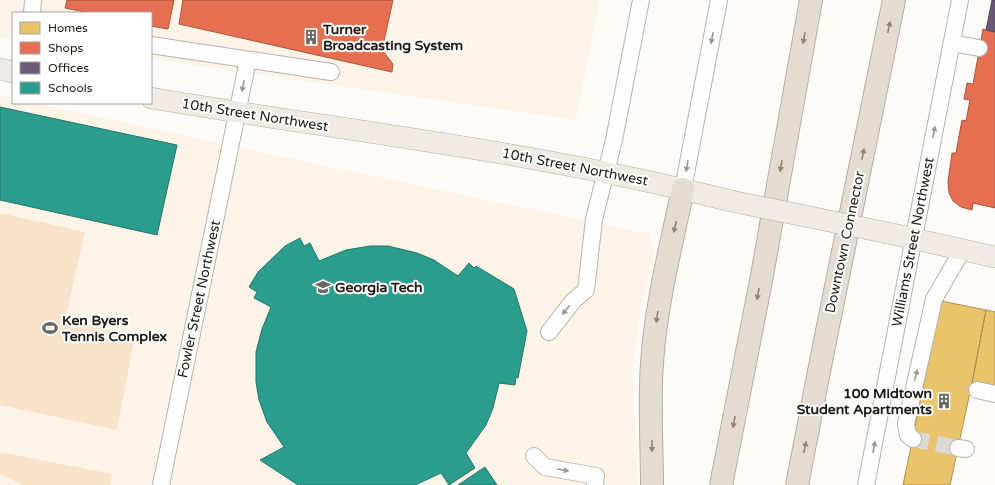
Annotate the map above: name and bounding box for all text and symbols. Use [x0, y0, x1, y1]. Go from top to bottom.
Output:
legend [12, 12, 152, 104]
text: Homes [48, 21, 88, 35]
place label: Turner Broadcasting System [322, 21, 463, 54]
one-way arrow [886, 21, 892, 33]
building icon: Turner Broadcasting System [302, 28, 320, 46]
one-way arrow [708, 32, 714, 44]
one-way arrow [801, 32, 807, 45]
text: Shops [48, 41, 83, 55]
text: Offices [48, 61, 89, 75]
one-way arrow [240, 80, 246, 92]
text: Schools [48, 81, 93, 95]
street label: 10th Street Northwest [180, 95, 330, 135]
one-way arrow [932, 126, 938, 138]
street label: 10th Street Northwest [501, 145, 650, 190]
one-way arrow [860, 148, 866, 161]
street label: Williams Street Northwest [888, 155, 938, 328]
one-way arrow [684, 160, 690, 172]
one-way arrow [778, 160, 784, 173]
street label: Downtown Connector [822, 169, 868, 314]
street label: Fowler Street Northwest [174, 218, 224, 380]
one-way arrow [671, 221, 677, 233]
school or university icon: Georgia Tech [314, 278, 332, 296]
place label: Georgia Tech [335, 279, 423, 296]
one-way arrow [755, 288, 761, 300]
one-way arrow [562, 304, 570, 315]
one-way arrow [654, 310, 660, 323]
place label: Ken Byers Tennis Complex [61, 312, 167, 345]
sports icon: Ken Byers Tennis Complex [41, 319, 59, 337]
one-way arrow [914, 369, 920, 381]
place label: 100 Midtown Student Apartments [797, 385, 932, 418]
building icon: 100 Midtown Student Apartments [935, 392, 953, 410]
one-way arrow [730, 416, 736, 428]
one-way arrow [649, 440, 655, 453]
one-way arrow [802, 441, 808, 453]
one-way arrow [871, 441, 877, 453]
one-way arrow [557, 467, 569, 473]

